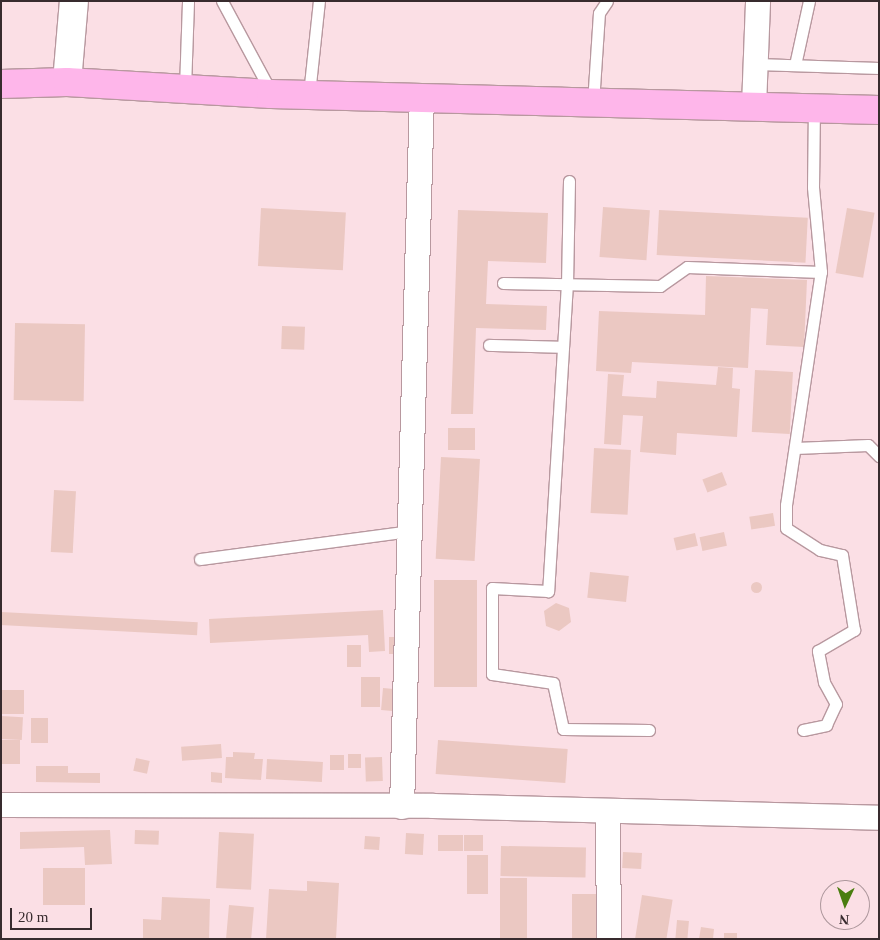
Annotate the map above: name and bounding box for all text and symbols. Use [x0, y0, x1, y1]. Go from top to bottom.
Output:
north arrow [820, 880, 870, 930]
scale bar [12, 898, 95, 930]
text: 20 m [18, 909, 48, 925]
text: N [839, 912, 850, 927]

